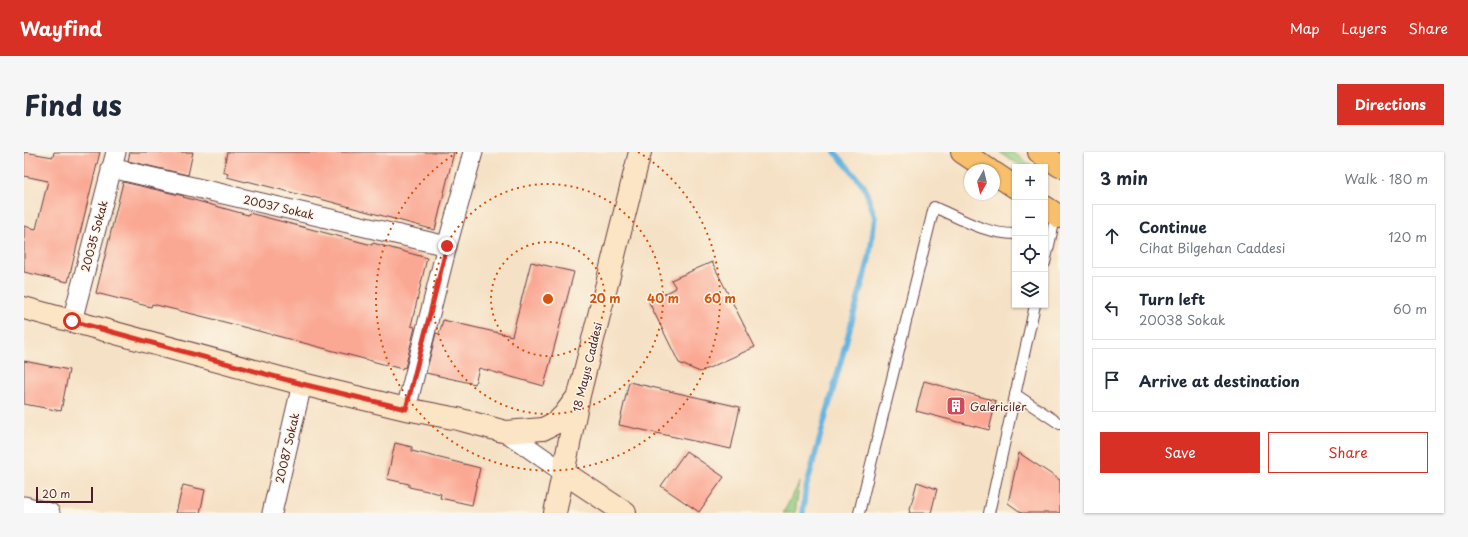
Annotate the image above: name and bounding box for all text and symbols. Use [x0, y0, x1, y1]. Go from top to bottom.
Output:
text: Wayfind [20, 14, 102, 42]
text: Map [1290, 18, 1320, 39]
text: Layers [1342, 18, 1387, 39]
text: Share [1409, 18, 1448, 39]
text: Find us [24, 83, 122, 126]
button: Directions [1337, 84, 1444, 125]
north arrow [964, 164, 1000, 200]
map controls [1012, 164, 1048, 308]
button: + [1012, 164, 1048, 200]
text: 3 min [1100, 165, 1148, 191]
text: Walk · 180 m [1345, 169, 1428, 188]
street label: 20037 Sokak [242, 191, 317, 224]
street label: 20035 Sokak [76, 198, 112, 274]
button: − [1012, 200, 1048, 236]
text: Continue [1139, 215, 1207, 238]
icon: ahead [1101, 225, 1123, 247]
text: 120 m [1388, 227, 1427, 246]
button: locate [1012, 236, 1048, 272]
route end [438, 237, 456, 255]
text: Cihat Bilgehan Caddesi [1139, 238, 1285, 257]
button: layers [1012, 272, 1048, 308]
text: Turn left [1139, 287, 1205, 310]
text: 20 m [589, 289, 621, 307]
text: 40 m [647, 289, 679, 307]
text: 60 m [704, 289, 736, 307]
centre of rings [541, 292, 555, 306]
icon: left [1101, 297, 1123, 319]
text: 60 m [1393, 299, 1427, 318]
text: 20038 Sokak [1139, 310, 1226, 329]
route start [63, 312, 81, 330]
street label: 18 Mayıs Caddesi [568, 320, 606, 414]
icon: arrive [1101, 369, 1123, 391]
text: Arrive at destination [1139, 369, 1300, 392]
building icon: Galericiler [945, 395, 967, 417]
place label: Galericiler [970, 398, 1027, 415]
street label: 20087 Sokak [271, 410, 304, 485]
button: Save [1100, 432, 1260, 473]
button: Share [1268, 432, 1428, 473]
scale bar [36, 485, 93, 504]
text: 20 m [42, 485, 70, 502]

